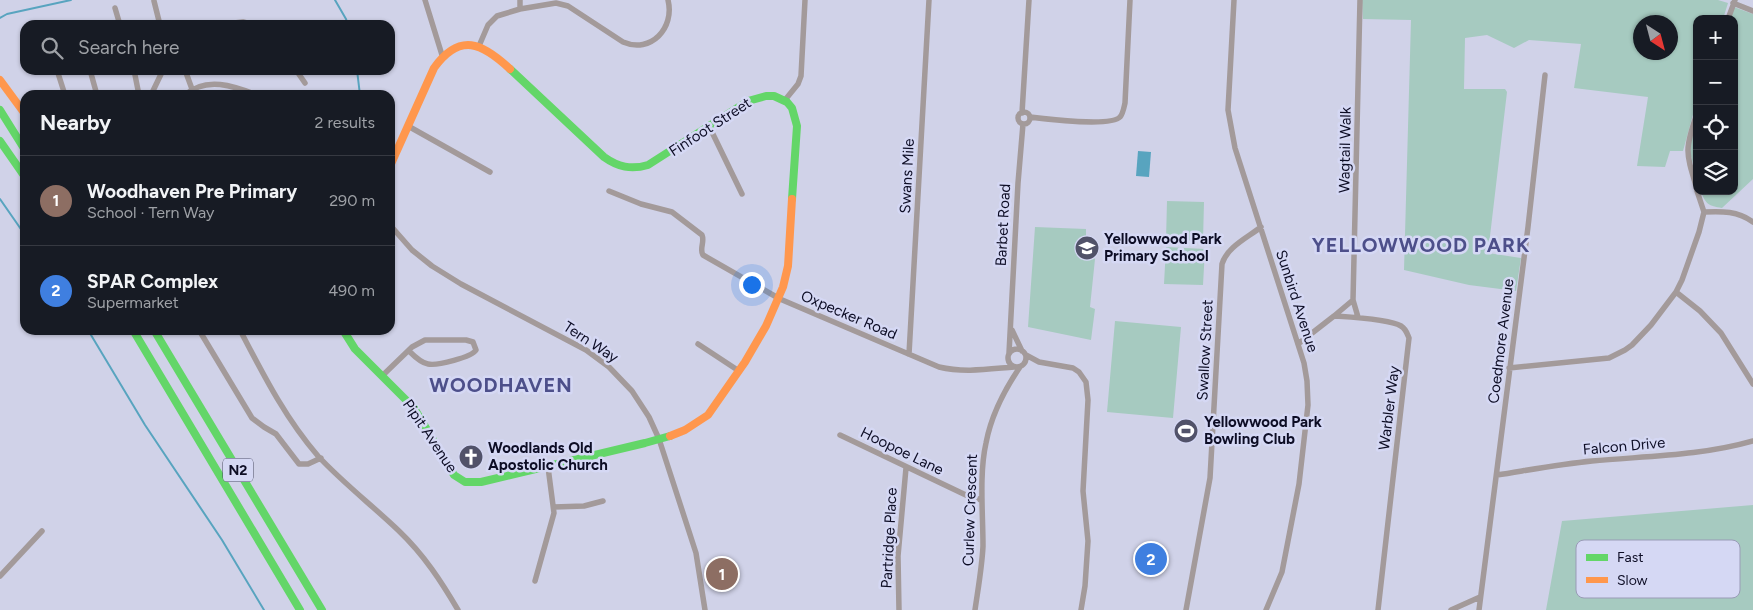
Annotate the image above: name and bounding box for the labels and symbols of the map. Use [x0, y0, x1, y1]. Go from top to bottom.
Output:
north arrow [1633, 15, 1678, 60]
street label: Finfoot Street [666, 94, 755, 160]
street label: Wagtail Walk [1335, 106, 1355, 193]
street label: Swans Mile [896, 138, 918, 214]
street label: Barbet Road [992, 183, 1014, 267]
place label: Yellowwood Park Primary School [1104, 230, 1222, 265]
district label: YELLOWWOOD PARK [1312, 233, 1530, 257]
school or university icon: Yellowwood Park Primary School [1074, 235, 1100, 261]
street label: Sunbird Avenue [1272, 248, 1322, 354]
your location [739, 272, 765, 298]
street label: Coedmore Avenue [1484, 278, 1518, 404]
street label: Oxpecker Road [798, 287, 900, 343]
street label: Swallow Street [1193, 299, 1217, 401]
street label: Tern Way [560, 318, 622, 366]
street label: Warbler Way [1375, 365, 1403, 451]
district label: WOODHAVEN [429, 373, 573, 397]
street label: Pipit Avenue [399, 396, 461, 476]
place label: Yellowwood Park Bowling Club [1204, 413, 1322, 448]
sports icon: Yellowwood Park Bowling Club [1173, 418, 1199, 444]
street label: Hoopoe Lane [858, 423, 946, 479]
street label: Falcon Drive [1582, 433, 1666, 459]
place label: Woodlands Old Apostolic Church [488, 439, 608, 474]
church icon: Woodlands Old Apostolic Church [458, 444, 484, 470]
street label: Curlew Crescent [959, 453, 981, 566]
road number: N2 [223, 458, 253, 482]
street label: Partridge Place [877, 487, 901, 589]
pin: 2 [1135, 540, 1167, 578]
legend [1576, 540, 1740, 598]
text: Fast [1617, 549, 1643, 566]
pin: 1 [706, 555, 738, 593]
text: Slow [1617, 572, 1648, 589]

